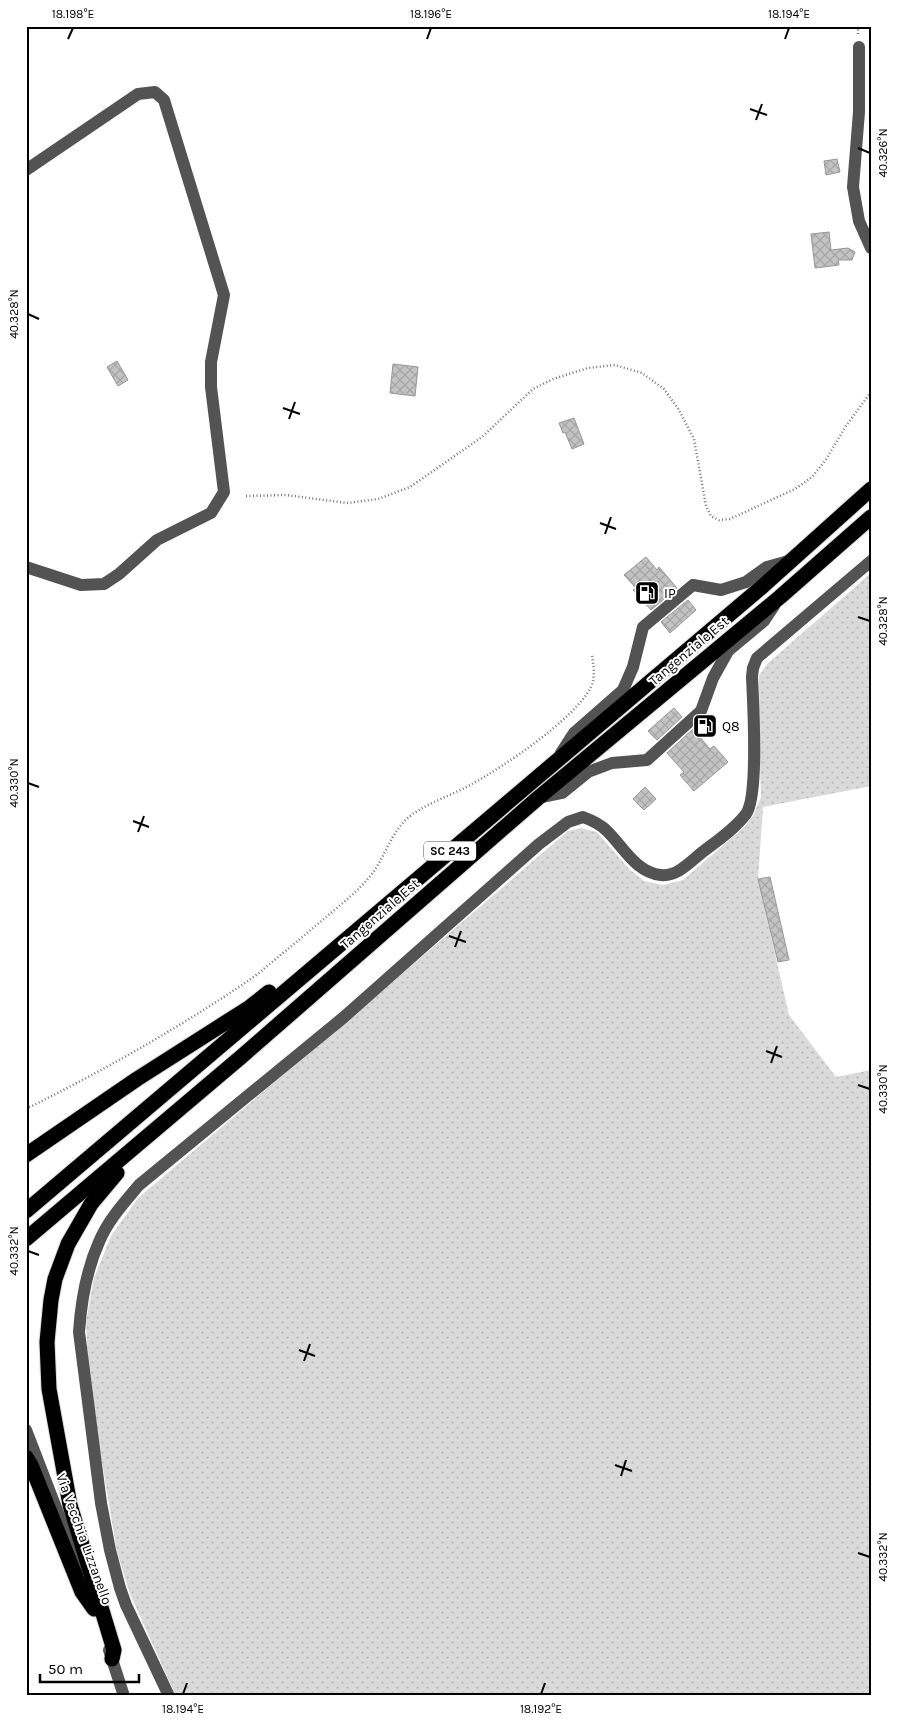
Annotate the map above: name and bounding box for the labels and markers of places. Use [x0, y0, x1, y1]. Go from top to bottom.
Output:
fuel station icon: IP [634, 580, 660, 606]
place label: IP [664, 585, 676, 602]
fuel station icon: Q8 [692, 713, 718, 739]
place label: Q8 [722, 718, 740, 735]

